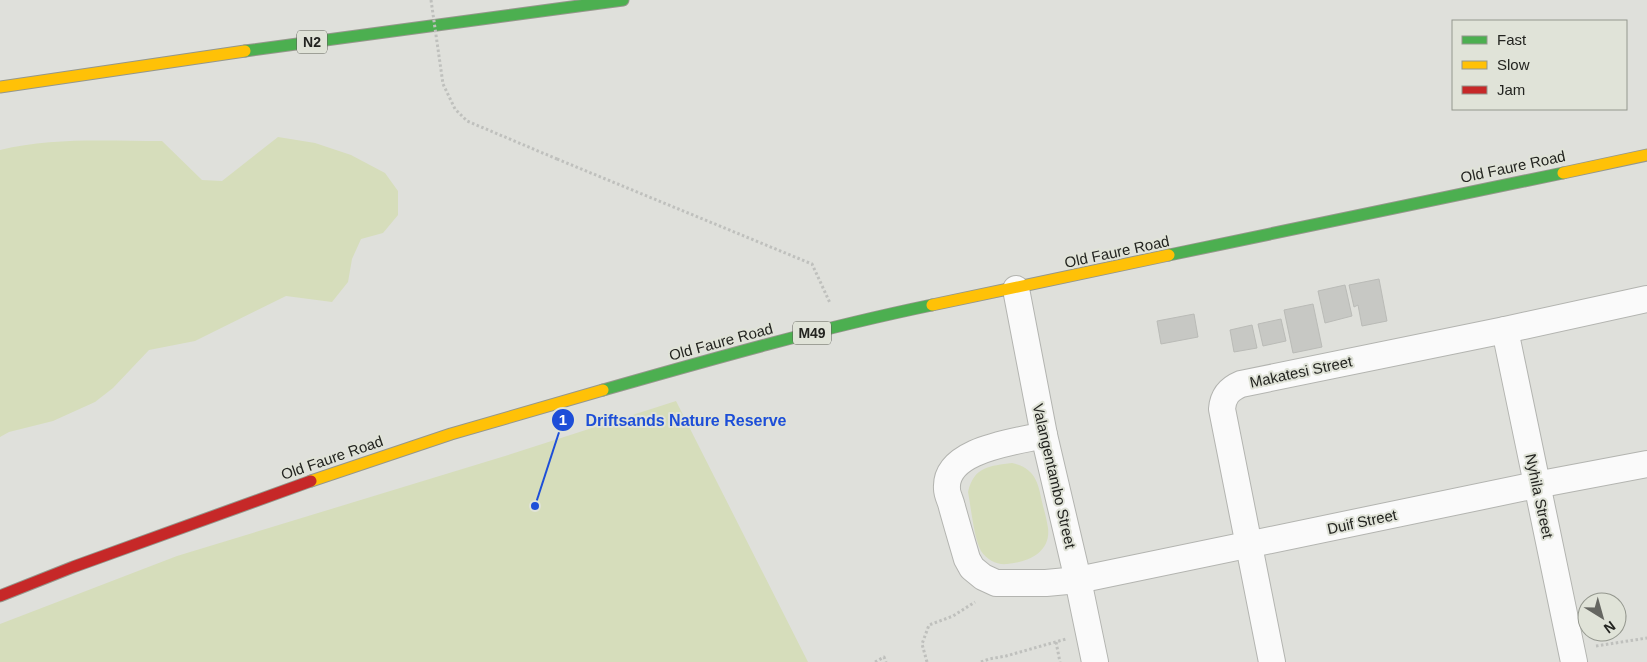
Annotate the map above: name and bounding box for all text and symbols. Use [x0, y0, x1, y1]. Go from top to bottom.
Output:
legend [1452, 20, 1627, 110]
road number: N2 [297, 31, 327, 54]
text: Fast [1497, 31, 1527, 48]
text: Slow [1497, 56, 1530, 73]
text: Jam [1497, 81, 1525, 98]
street label: Old Faure Road [1459, 147, 1567, 186]
street label: Old Faure Road [1063, 232, 1171, 271]
street label: Old Faure Road [667, 319, 775, 364]
road number: M49 [793, 322, 831, 344]
street label: Makatesi Street [1248, 352, 1354, 391]
street label: Valangentambo Street [1030, 402, 1080, 551]
callout: Driftsands Nature Reserve [550, 405, 796, 436]
text: 1 [559, 411, 567, 428]
text: Driftsands Nature Reserve [586, 412, 787, 429]
street label: Old Faure Road [279, 432, 385, 483]
street label: Nyhila Street [1522, 452, 1557, 540]
street label: Duif Street [1325, 506, 1399, 537]
north arrow [1577, 592, 1627, 642]
text: N [1601, 618, 1619, 637]

